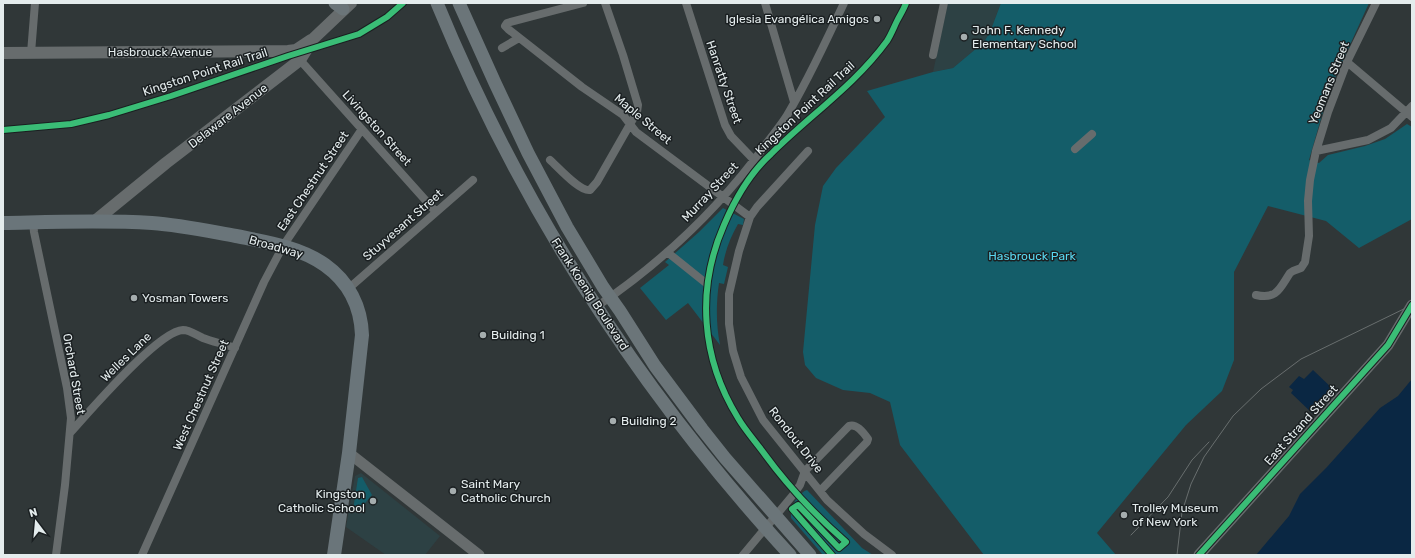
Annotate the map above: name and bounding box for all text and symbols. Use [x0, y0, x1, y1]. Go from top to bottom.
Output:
place label: Iglesia Evangélica Amigos [726, 12, 869, 26]
marker: Iglesia Evangélica Amigos [872, 14, 882, 24]
place label: John F. Kennedy Elementary School [972, 23, 1077, 51]
marker: John F. Kennedy Elementary School [959, 32, 969, 42]
street label: Hanratty Street [703, 39, 745, 126]
street label: Yeomans Street [1306, 39, 1352, 127]
street label: Hasbrouck Avenue [108, 45, 212, 59]
street label: Kingston Point Rail Trail [141, 45, 269, 99]
street label: Kingston Point Rail Trail [752, 58, 858, 158]
street label: Delaware Avenue [186, 81, 271, 151]
street label: Livingston Street [340, 88, 415, 169]
street label: Maple Street [611, 91, 675, 147]
street label: East Chestnut Street [274, 128, 352, 234]
street label: Murray Street [679, 159, 741, 225]
street label: Stuyvesant Street [360, 186, 446, 264]
street label: Broadway [247, 233, 305, 262]
street label: Frank Koenig Boulevard [548, 235, 632, 353]
park label: Hasbrouck Park [988, 249, 1077, 263]
place label: Yosman Towers [142, 291, 228, 305]
marker: Yosman Towers [129, 293, 139, 303]
place label: Building 1 [491, 328, 545, 342]
street label: Welles Lane [98, 329, 154, 385]
marker: Building 1 [478, 330, 488, 340]
street label: Orchard Street [60, 332, 88, 416]
street label: West Chestnut Street [170, 337, 232, 452]
street label: East Strand Street [1261, 382, 1341, 468]
street label: Rondout Drive [766, 404, 826, 476]
place label: Building 2 [621, 414, 677, 428]
marker: Building 2 [608, 416, 618, 426]
place label: Saint Mary Catholic Church [461, 477, 551, 505]
marker: Saint Mary Catholic Church [448, 486, 458, 496]
place label: Kingston Catholic School [278, 487, 365, 515]
marker: Kingston Catholic School [368, 496, 378, 506]
place label: Trolley Museum of New York [1132, 501, 1218, 529]
north arrow [16, 502, 56, 542]
text: N [28, 506, 39, 520]
marker: Trolley Museum of New York [1119, 510, 1129, 520]

